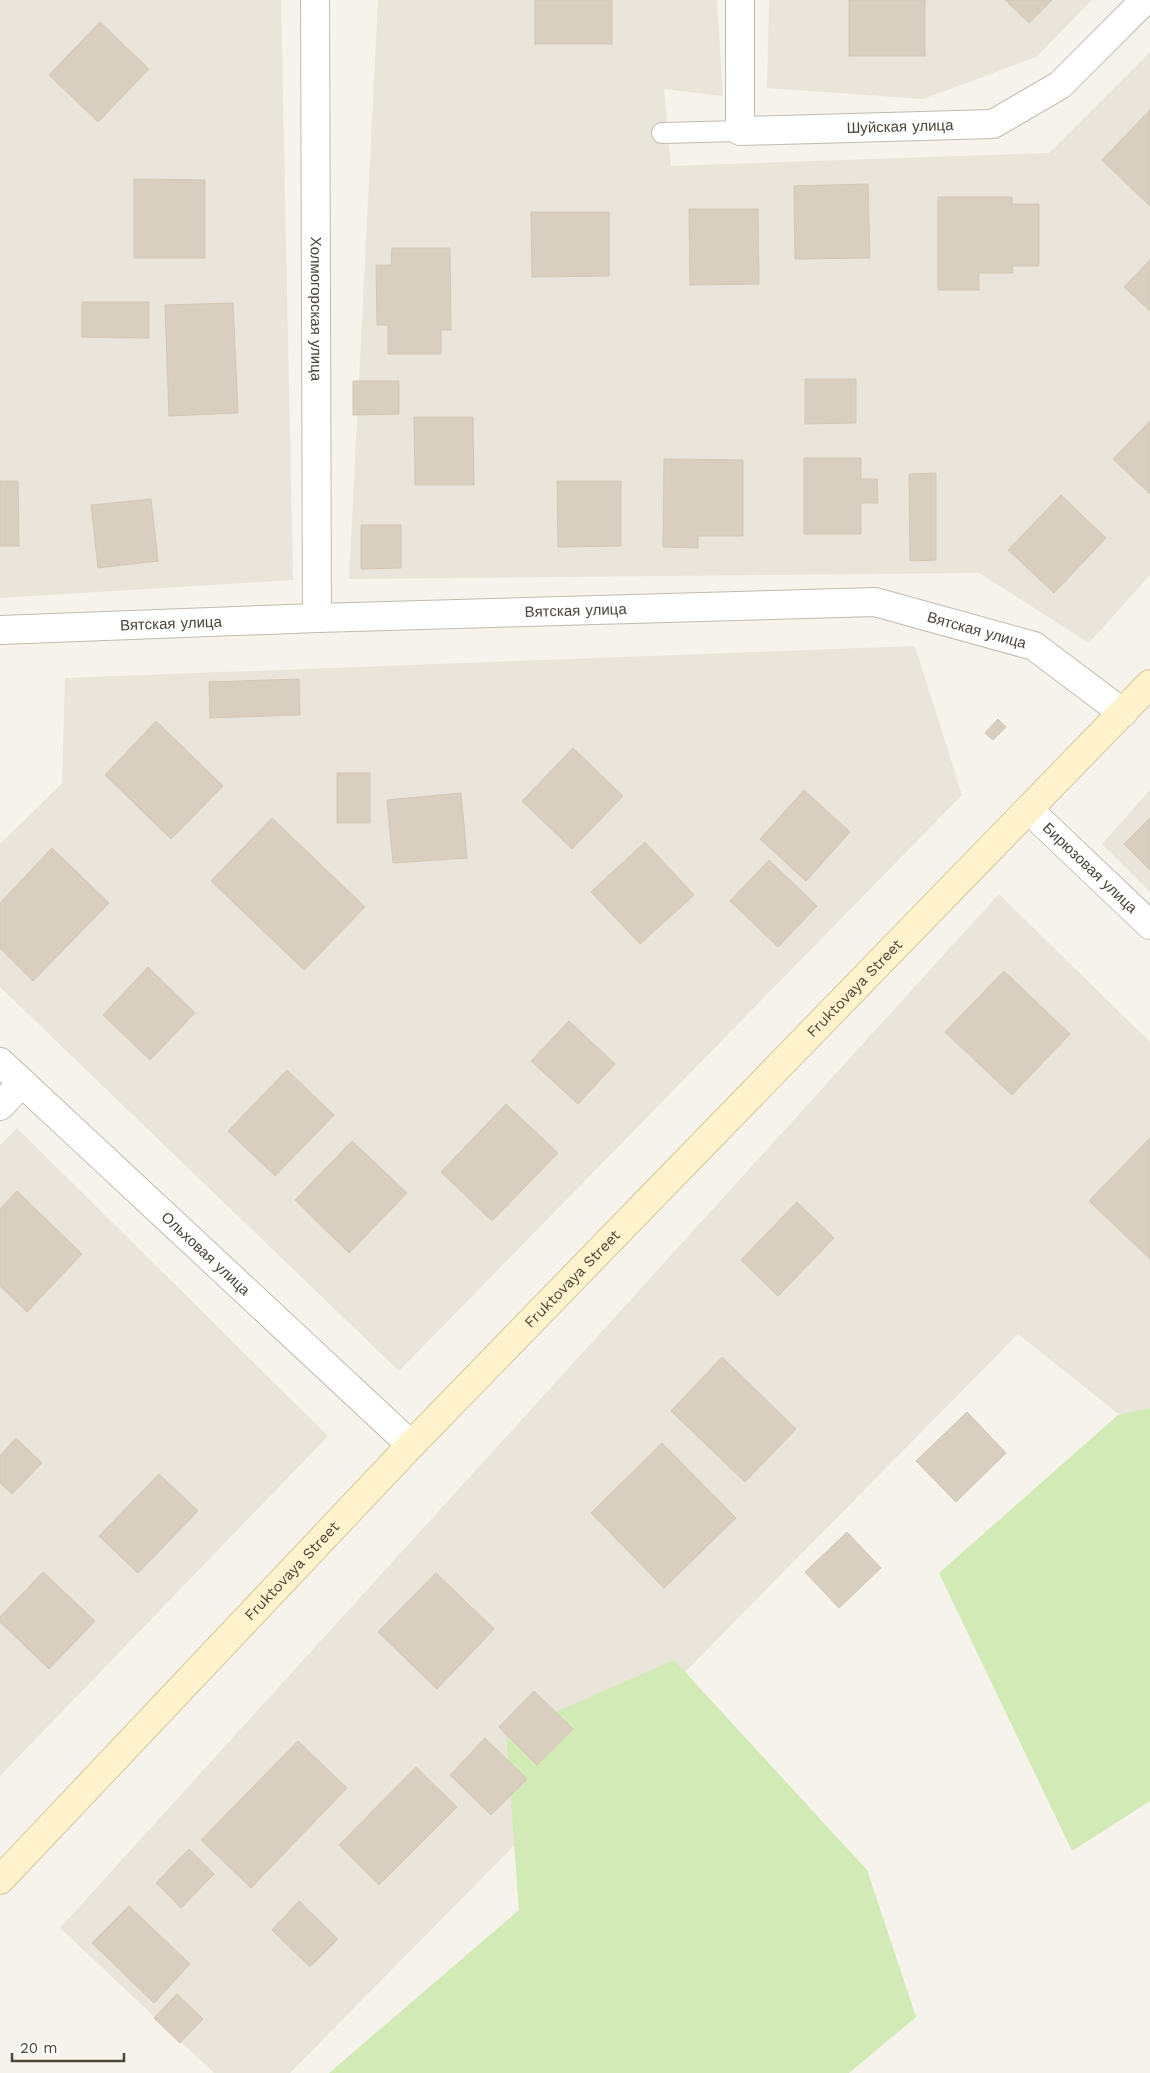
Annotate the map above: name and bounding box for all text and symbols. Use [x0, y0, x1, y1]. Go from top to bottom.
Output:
street label: Шуйская улица [846, 116, 954, 137]
street label: Холмогорская улица [307, 237, 325, 382]
street label: Вятская улица [524, 600, 628, 621]
street label: Вятская улица [925, 608, 1029, 653]
street label: Вятская улица [120, 613, 223, 634]
street label: Бирюзовая улица [1039, 819, 1141, 917]
street label: Fruktovaya Street [803, 935, 907, 1041]
street label: Ольховая улица [158, 1208, 254, 1300]
street label: Fruktovaya Street [521, 1226, 624, 1332]
street label: Fruktovaya Street [241, 1517, 343, 1624]
scale bar [12, 2030, 125, 2062]
text: 20 m [20, 2039, 58, 2057]

